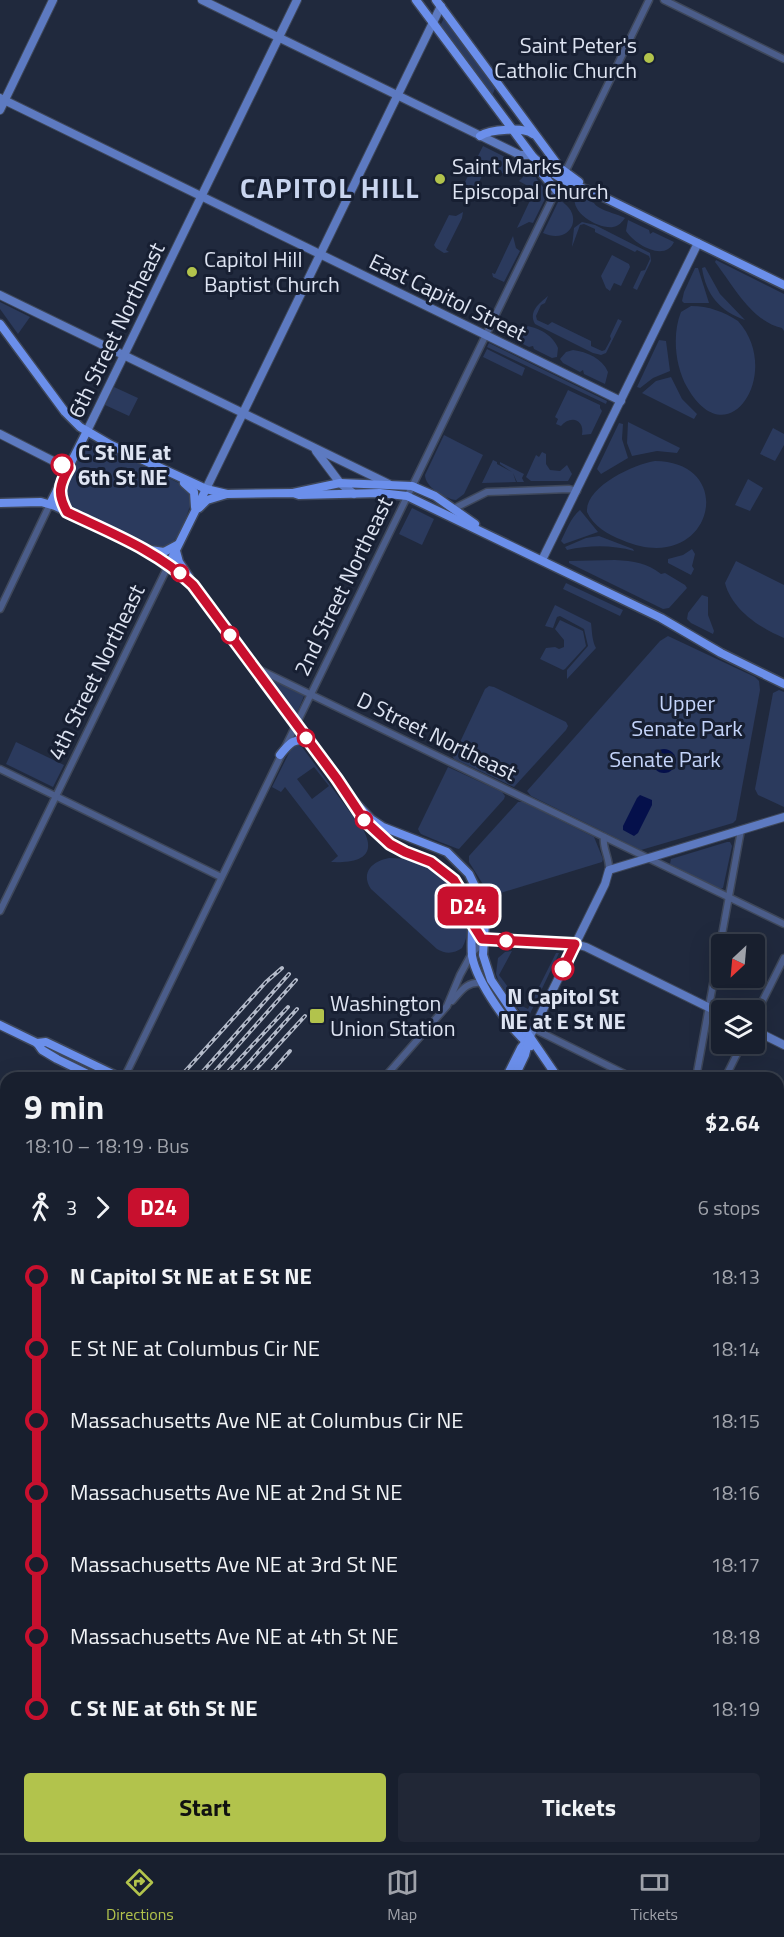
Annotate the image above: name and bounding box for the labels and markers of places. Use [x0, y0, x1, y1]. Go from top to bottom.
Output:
place label: Saint Peter's Catholic Church [494, 28, 637, 87]
marker: Saint Peter's Catholic Church [642, 51, 656, 65]
place label: Saint Marks Episcopal Church [452, 149, 609, 208]
marker: Saint Marks Episcopal Church [433, 172, 447, 186]
place label: Capitol Hill Baptist Church [204, 242, 340, 301]
marker: Capitol Hill Baptist Church [185, 265, 199, 279]
place label: C St NE at 6th St NE [78, 435, 171, 494]
marker: C St NE at 6th St NE [51, 454, 73, 476]
unlabelled marker [171, 564, 189, 582]
unlabelled marker [221, 626, 239, 644]
unlabelled marker [297, 729, 315, 747]
unlabelled marker [355, 811, 373, 829]
unlabelled marker [497, 932, 515, 950]
marker: N Capitol St NE at E St NE [552, 958, 574, 980]
place label: N Capitol St NE at E St NE [500, 979, 626, 1038]
place label: Washington Union Station [330, 986, 456, 1045]
marker: Washington Union Station [308, 1007, 326, 1025]

